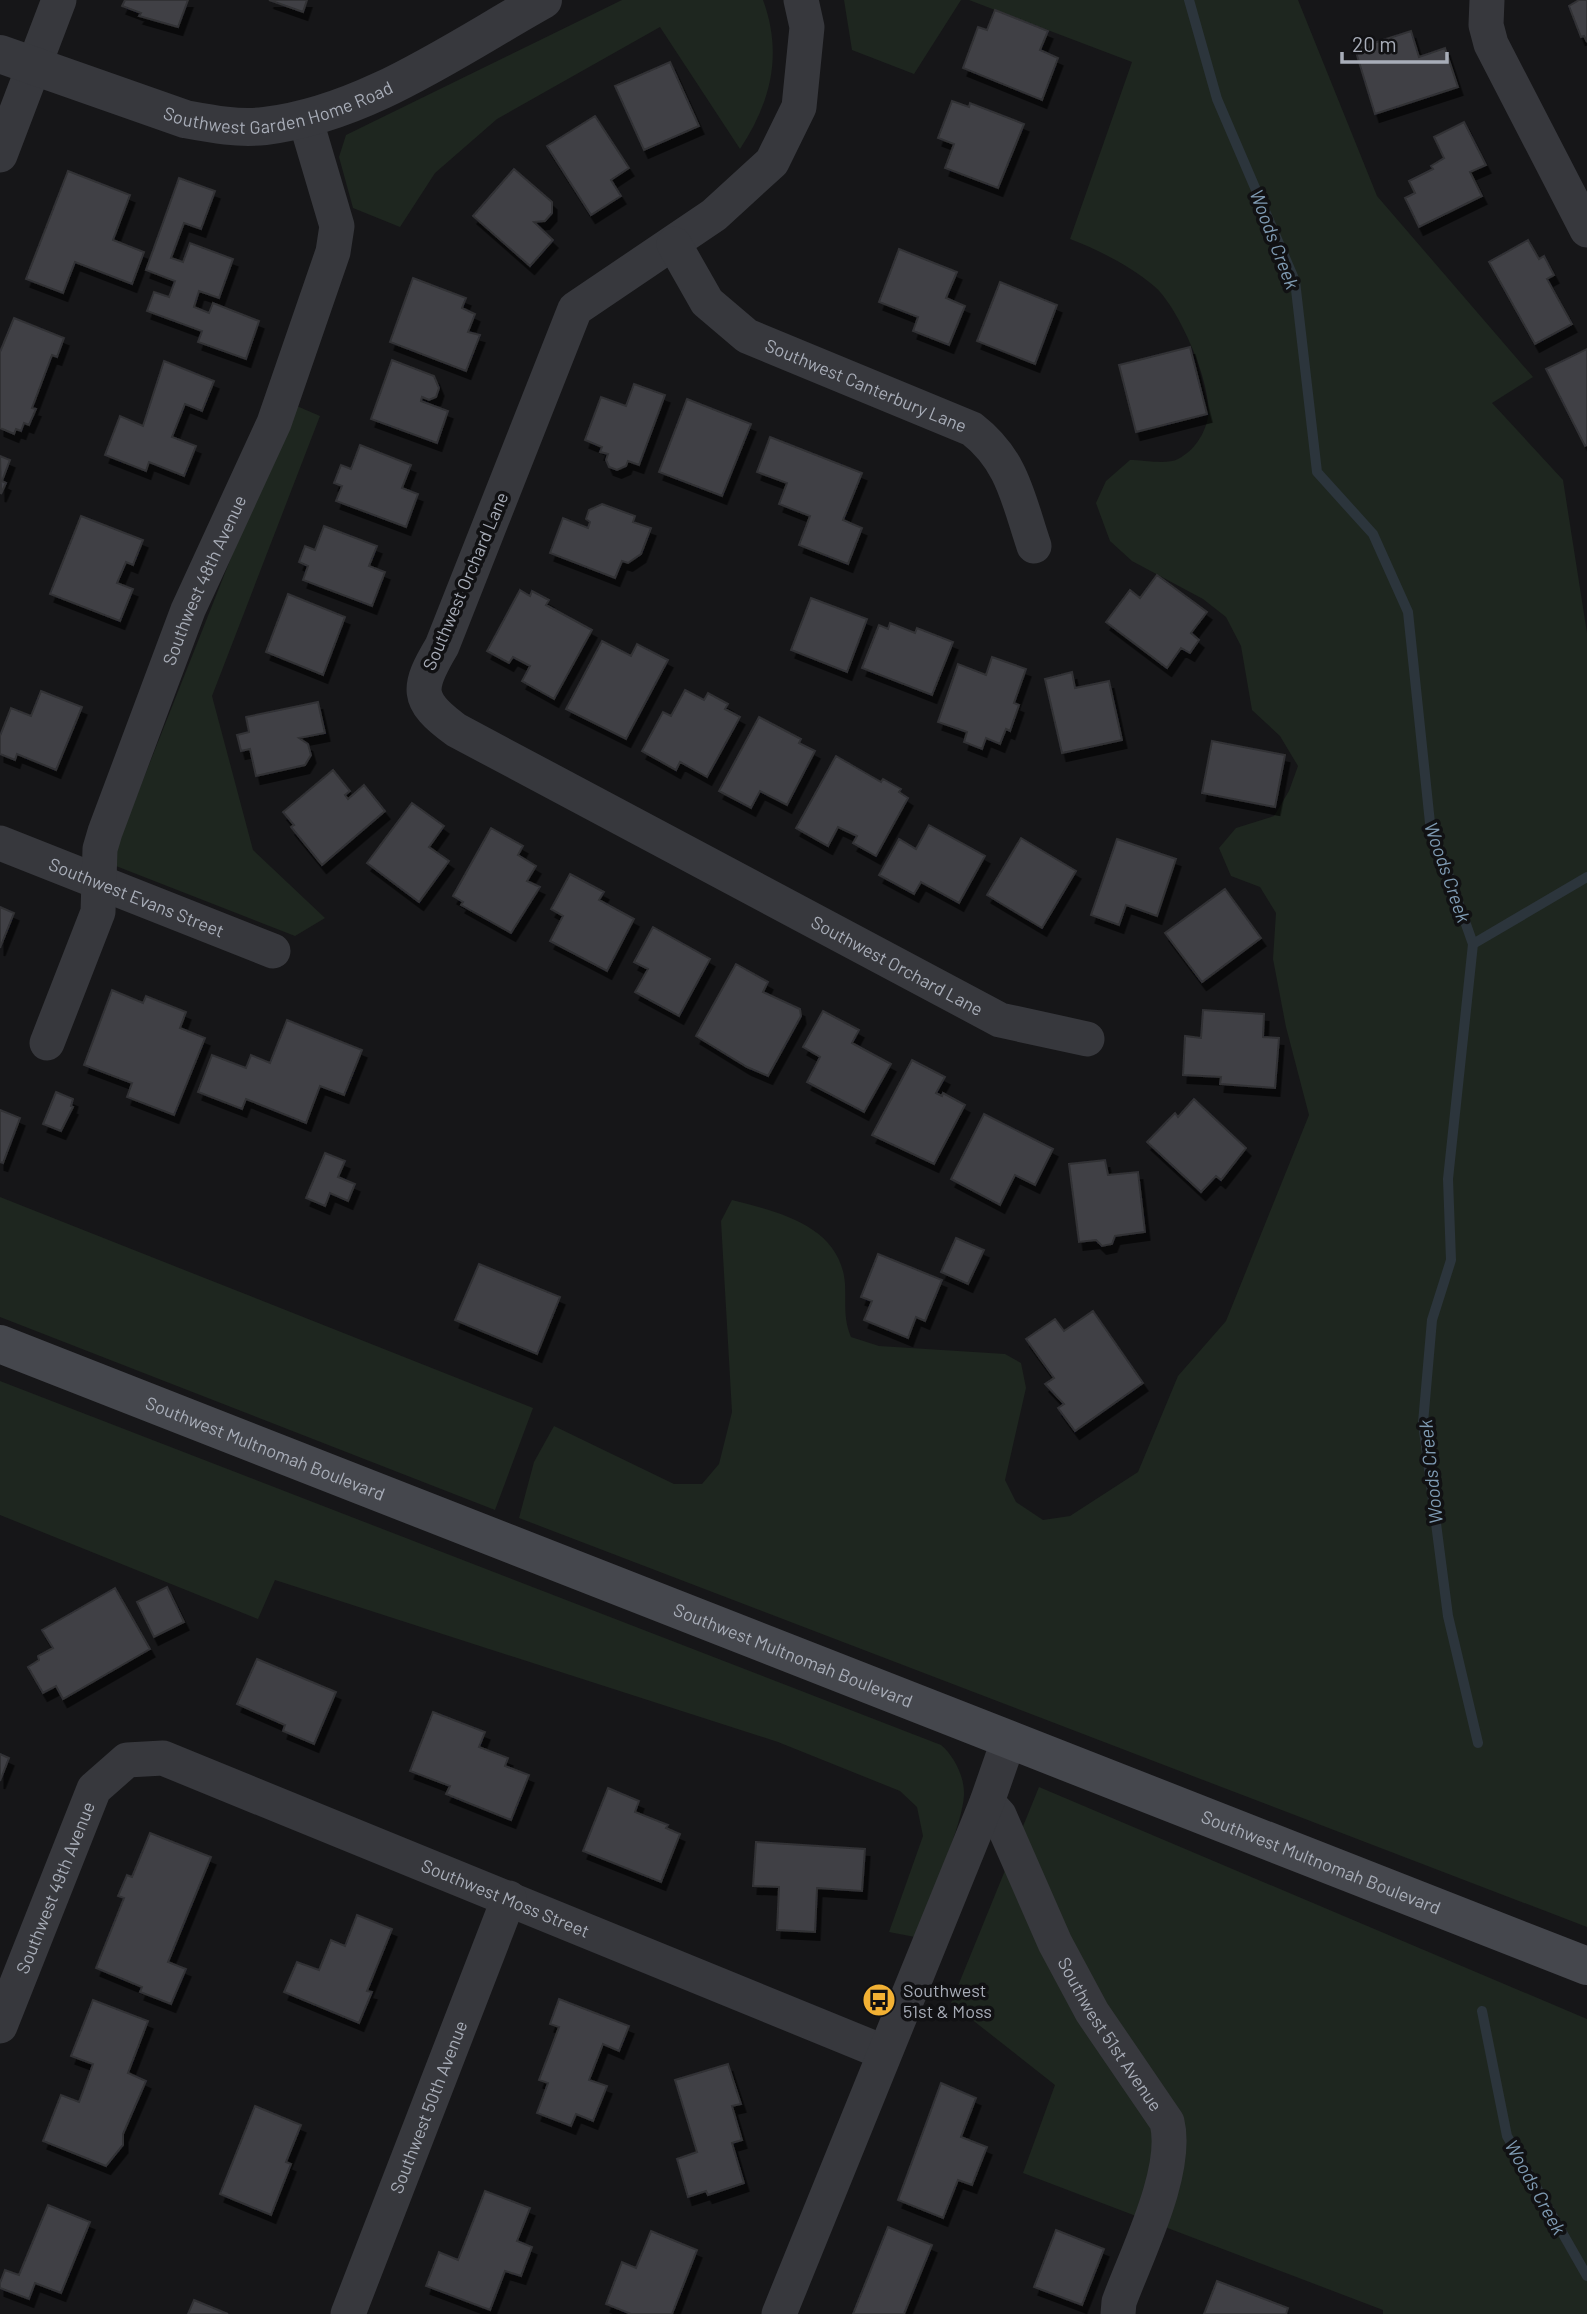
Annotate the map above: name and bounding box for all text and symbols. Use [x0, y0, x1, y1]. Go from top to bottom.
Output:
scale bar [1342, 21, 1447, 65]
text: 20 m [1352, 31, 1397, 56]
street label: Southwest Garden Home Road [161, 76, 396, 138]
water label: Woods Creek [1246, 186, 1305, 293]
street label: Southwest Canterbury Lane [762, 334, 970, 437]
street label: Southwest Orchard Lane [417, 489, 513, 673]
street label: Southwest 48th Avenue [157, 491, 250, 668]
water label: Woods Creek [1420, 819, 1476, 926]
street label: Southwest Evans Street [46, 853, 228, 942]
street label: Southwest Orchard Lane [808, 910, 987, 1020]
street label: Southwest Multnomah Boulevard [143, 1391, 388, 1505]
water label: Woods Creek [1413, 1418, 1447, 1525]
street label: Southwest Multnomah Boulevard [670, 1598, 916, 1712]
street label: Southwest 49th Avenue [11, 1798, 99, 1977]
street label: Southwest Multnomah Boulevard [1198, 1805, 1444, 1919]
street label: Southwest Moss Street [418, 1854, 593, 1942]
street label: Southwest 51st Avenue [1054, 1953, 1167, 2115]
place label: Southwest 51st & Moss [903, 1979, 992, 2022]
bus stop icon: Southwest 51st & Moss [860, 1981, 898, 2019]
street label: Southwest 50th Avenue [385, 2017, 472, 2197]
water label: Woods Creek [1501, 2136, 1572, 2239]

